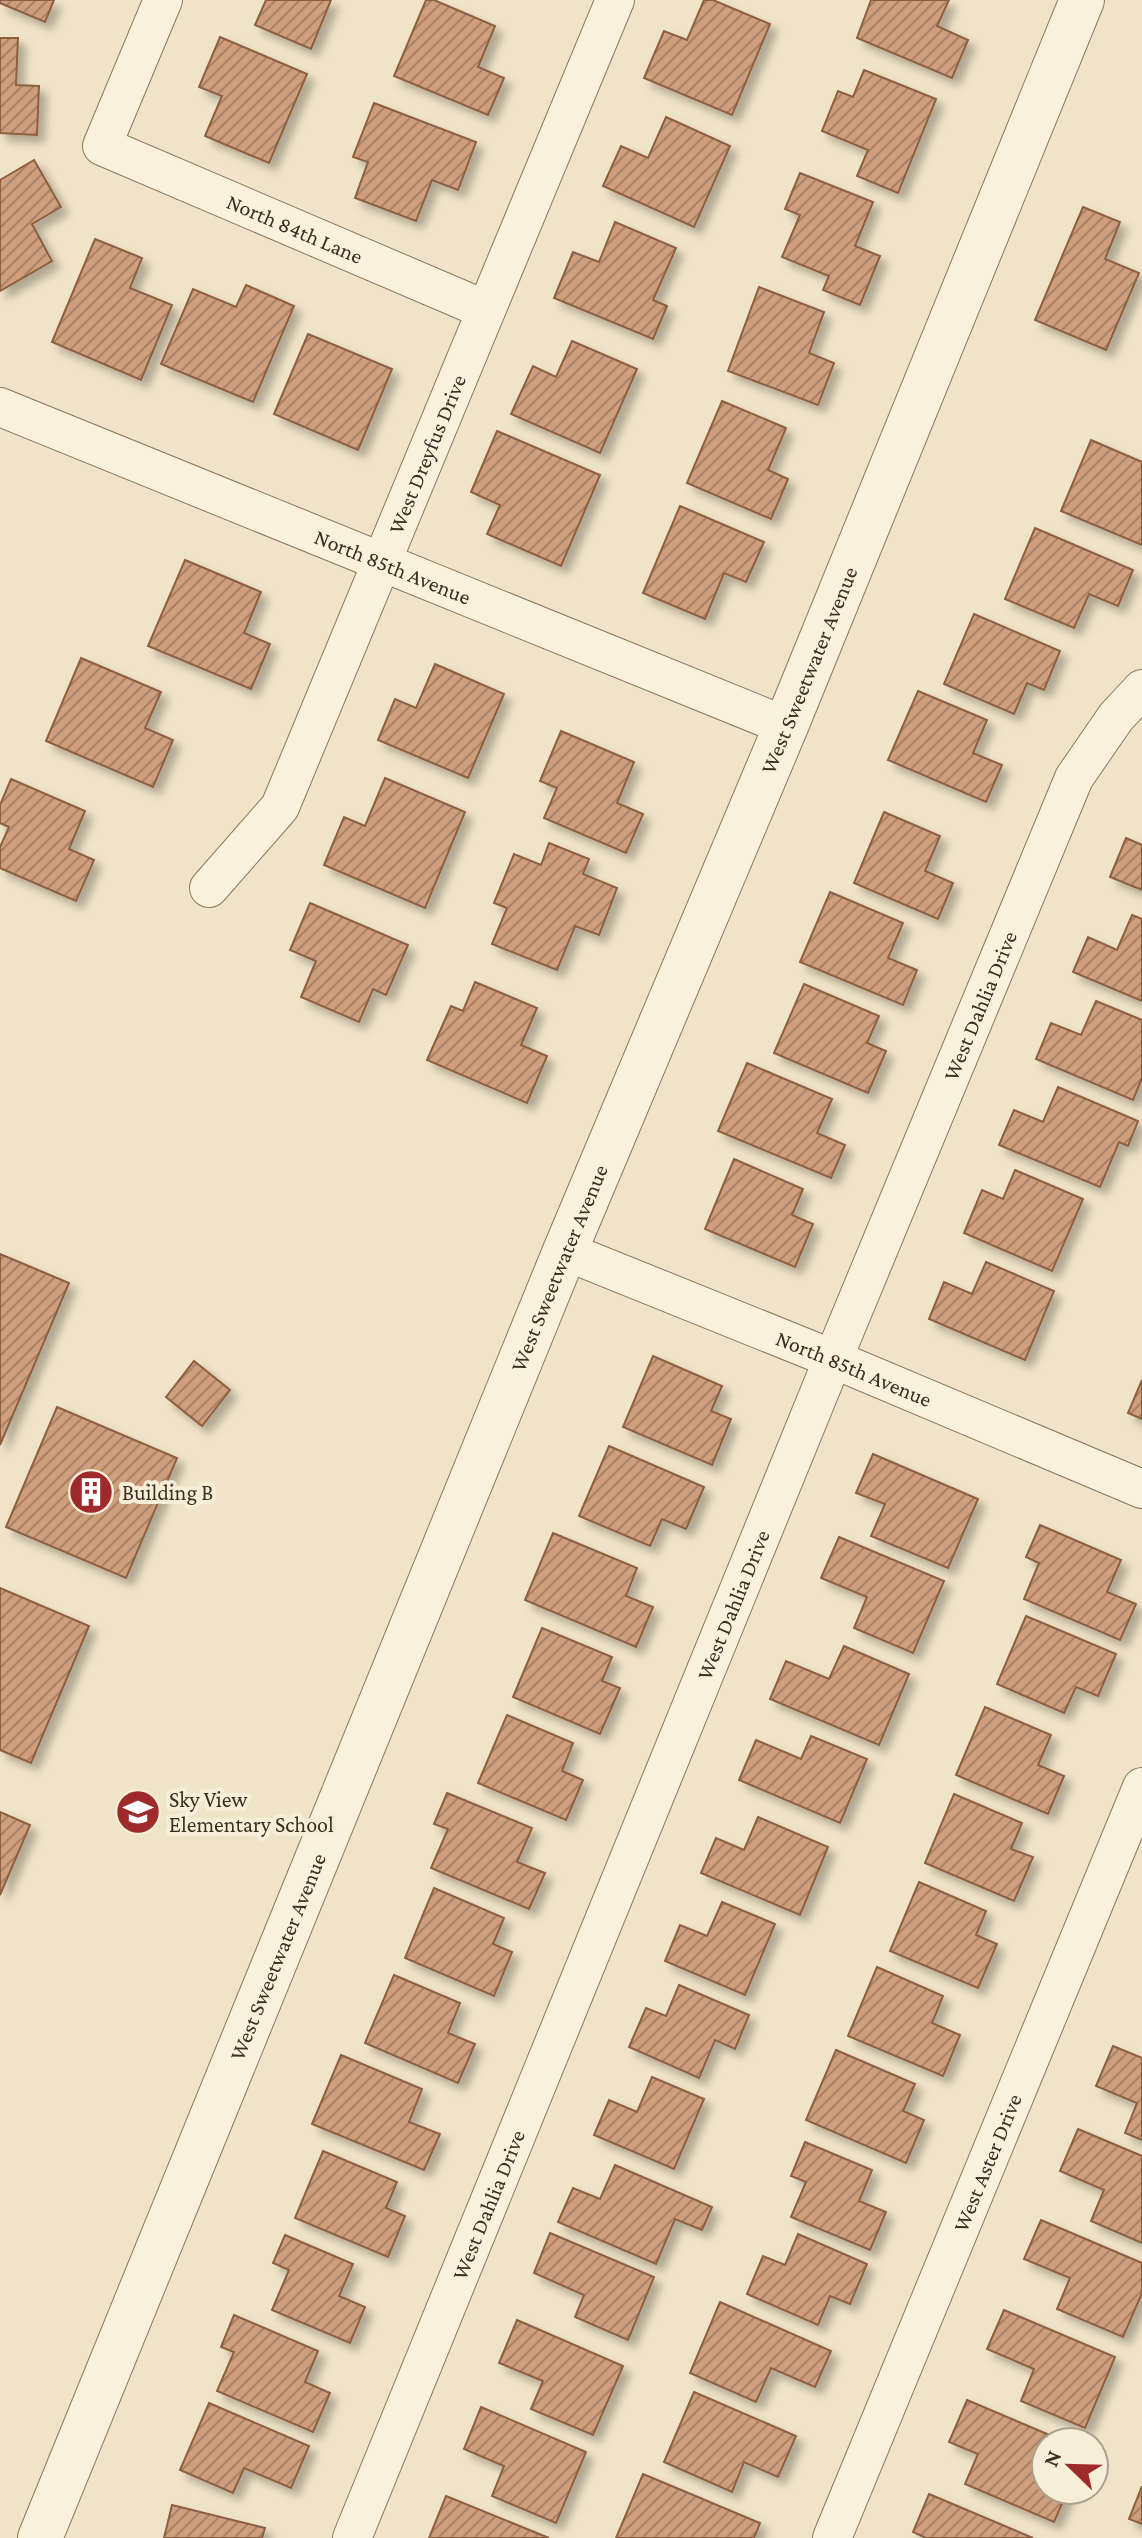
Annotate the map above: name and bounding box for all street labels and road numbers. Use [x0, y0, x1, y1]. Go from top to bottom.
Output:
street label: North 84th Lane [223, 189, 366, 269]
street label: West Dreyfus Drive [383, 371, 471, 537]
street label: North 85th Avenue [311, 524, 474, 610]
street label: West Sweetwater Avenue [755, 563, 863, 777]
street label: West Dahlia Drive [938, 927, 1022, 1084]
street label: West Sweetwater Avenue [505, 1161, 613, 1375]
street label: North 85th Avenue [772, 1325, 936, 1412]
street label: West Dahlia Drive [692, 1526, 775, 1683]
street label: West Sweetwater Avenue [224, 1850, 331, 2064]
street label: West Aster Drive [948, 2090, 1027, 2236]
street label: West Dahlia Drive [447, 2126, 530, 2283]

